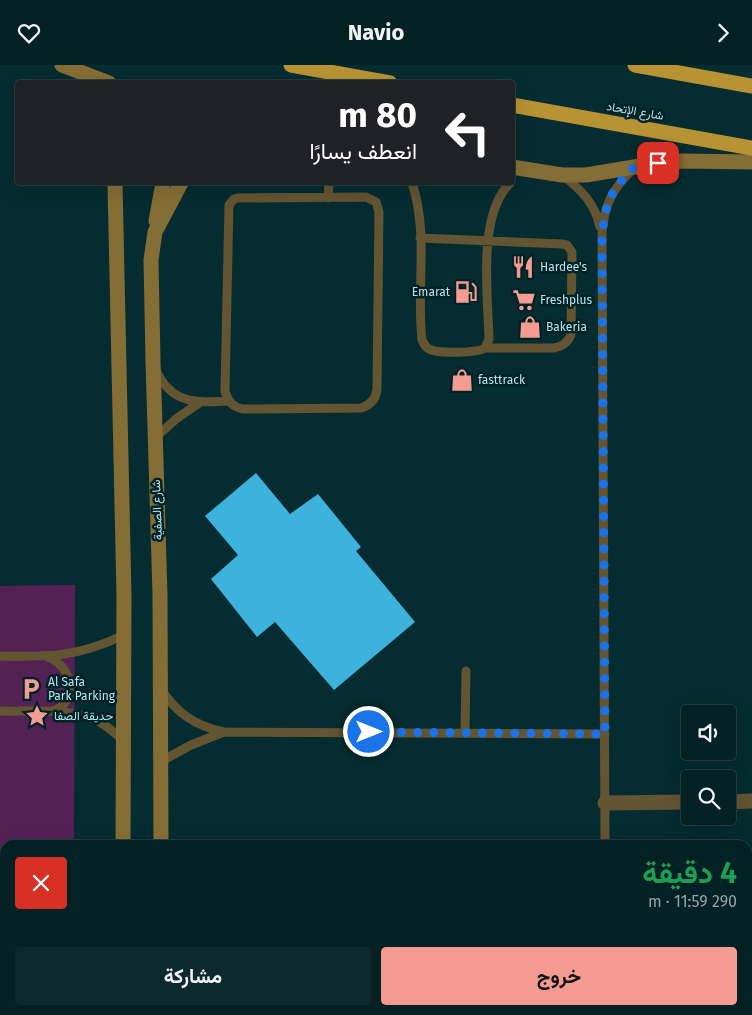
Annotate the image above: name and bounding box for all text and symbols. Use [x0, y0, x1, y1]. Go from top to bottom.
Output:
icon: heart [15, 19, 43, 47]
text: Navio [348, 19, 404, 46]
icon: forward [709, 19, 737, 47]
text: 80 m [338, 94, 417, 136]
street label: شارع الإتحاد [605, 99, 665, 125]
icon: left [435, 100, 500, 165]
text: انعطف يسارًا [310, 138, 417, 165]
pin [637, 142, 679, 184]
icon: arrive [644, 149, 672, 177]
restaurant icon: Hardee's [510, 254, 536, 280]
place label: Hardee's [540, 260, 588, 274]
fuel station icon: Emarat [453, 279, 479, 305]
place label: Emarat [412, 285, 451, 299]
supermarket icon: Freshplus [511, 287, 537, 313]
place label: Freshplus [540, 293, 593, 307]
shop icon: Bakeria [517, 314, 543, 340]
place label: Bakeria [546, 320, 587, 334]
shop icon: fasttrack [449, 367, 475, 393]
place label: fasttrack [478, 373, 526, 387]
street label: شارع الصفية [149, 479, 167, 540]
place label: Al Safa Park Parking [48, 675, 116, 703]
parking icon: Al Safa Park Parking [18, 676, 44, 702]
place icon: حديقة الصفا [24, 703, 50, 729]
position arrow [342, 705, 394, 757]
map controls [681, 705, 736, 825]
button: sound [681, 705, 736, 760]
place label: حديقة الصفا [54, 709, 113, 723]
button: search [681, 770, 736, 825]
text: 4 دقيقة [642, 855, 737, 891]
button: close [15, 857, 67, 909]
text: 290 m · 11:59 [648, 892, 737, 911]
button: مشاركة [15, 947, 371, 1005]
button: خروج [381, 947, 737, 1005]

